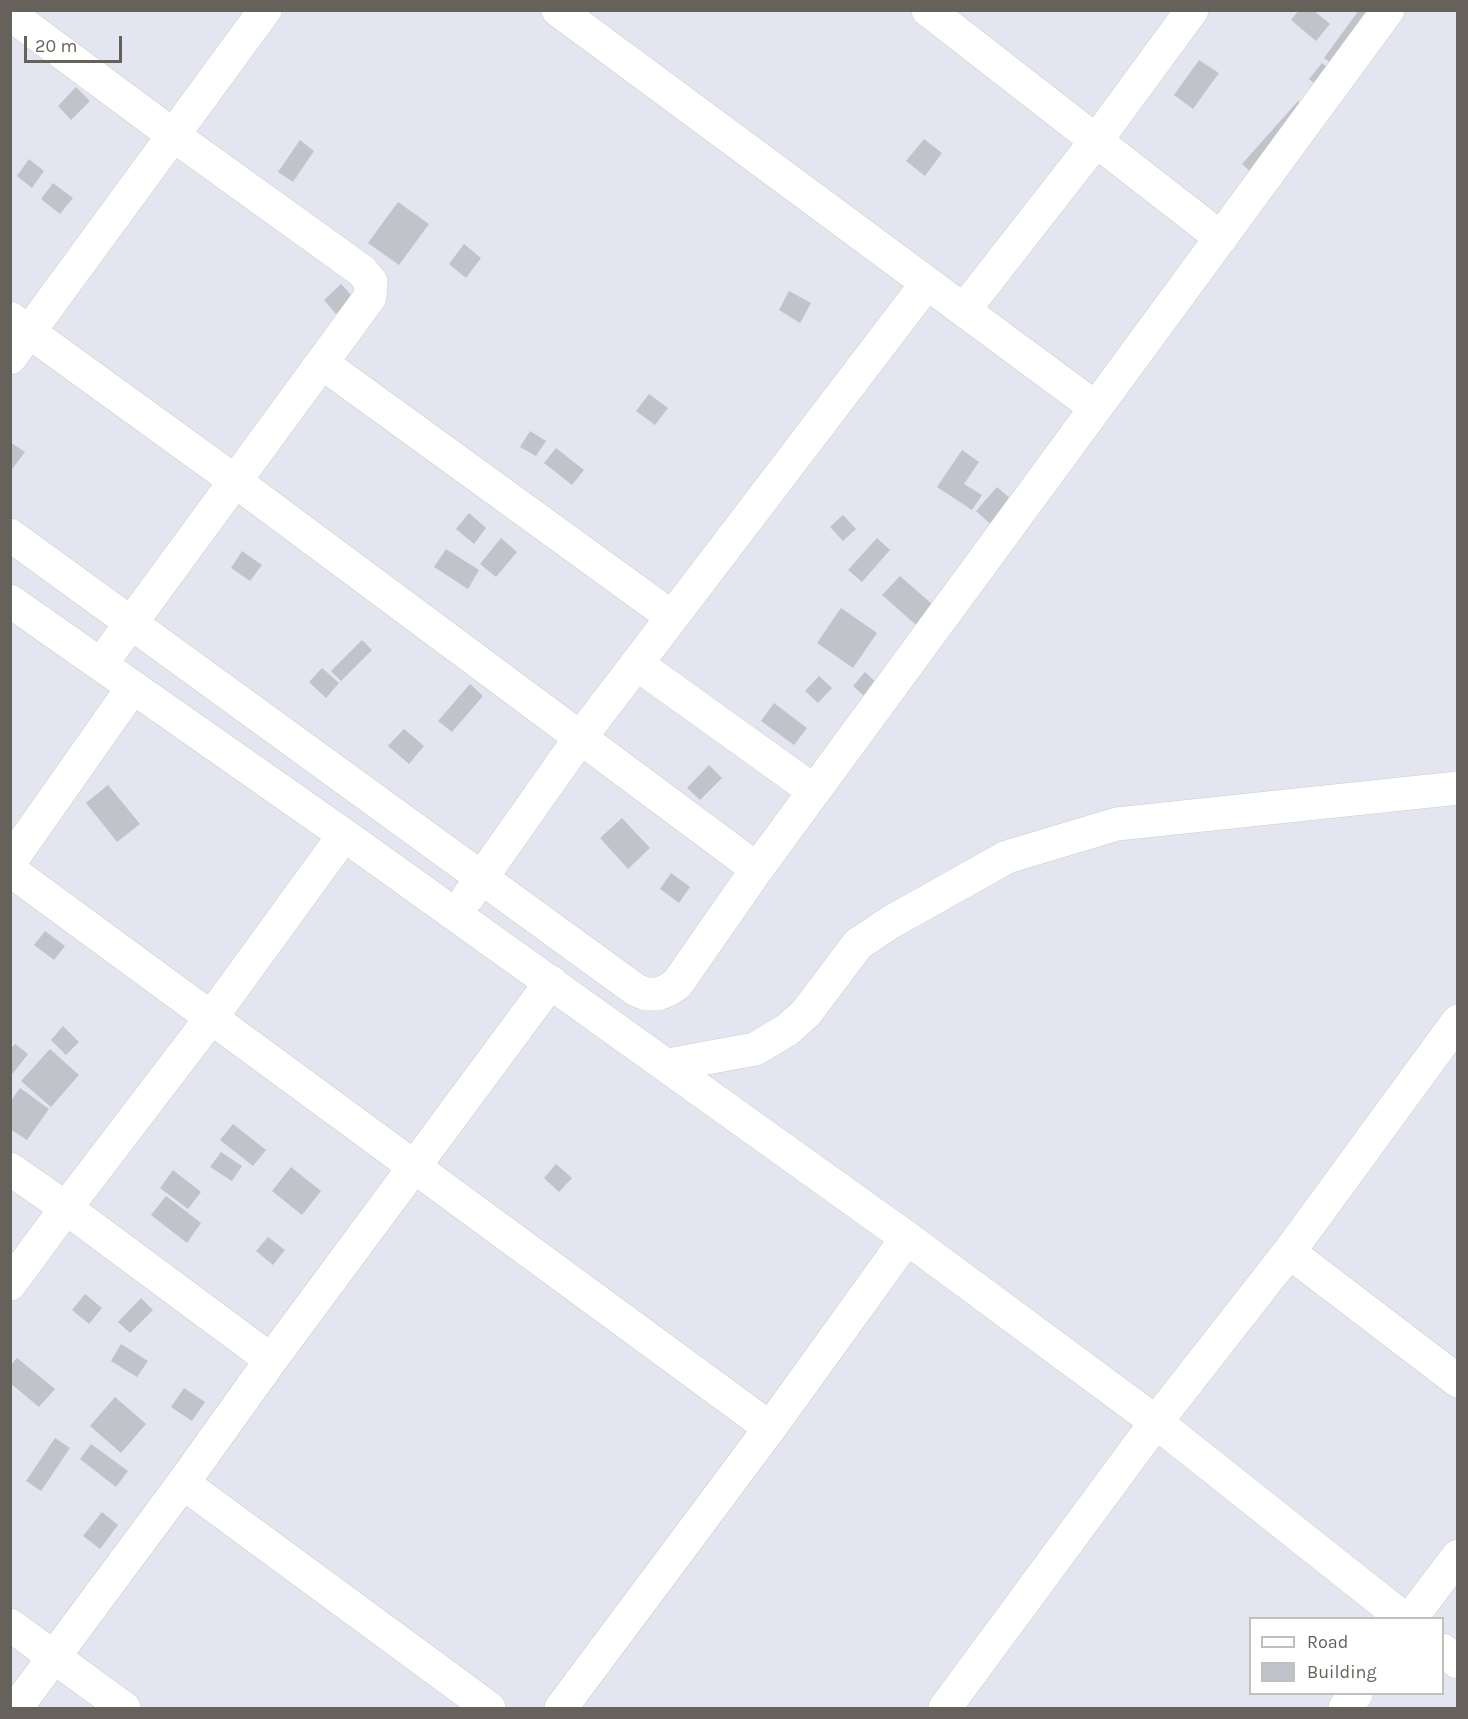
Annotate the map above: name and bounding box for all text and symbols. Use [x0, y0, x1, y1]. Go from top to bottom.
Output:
scale bar [27, 24, 124, 62]
text: 20 m [35, 35, 77, 57]
legend [1249, 1617, 1444, 1695]
text: Road [1307, 1631, 1348, 1653]
text: Building [1307, 1661, 1377, 1683]

